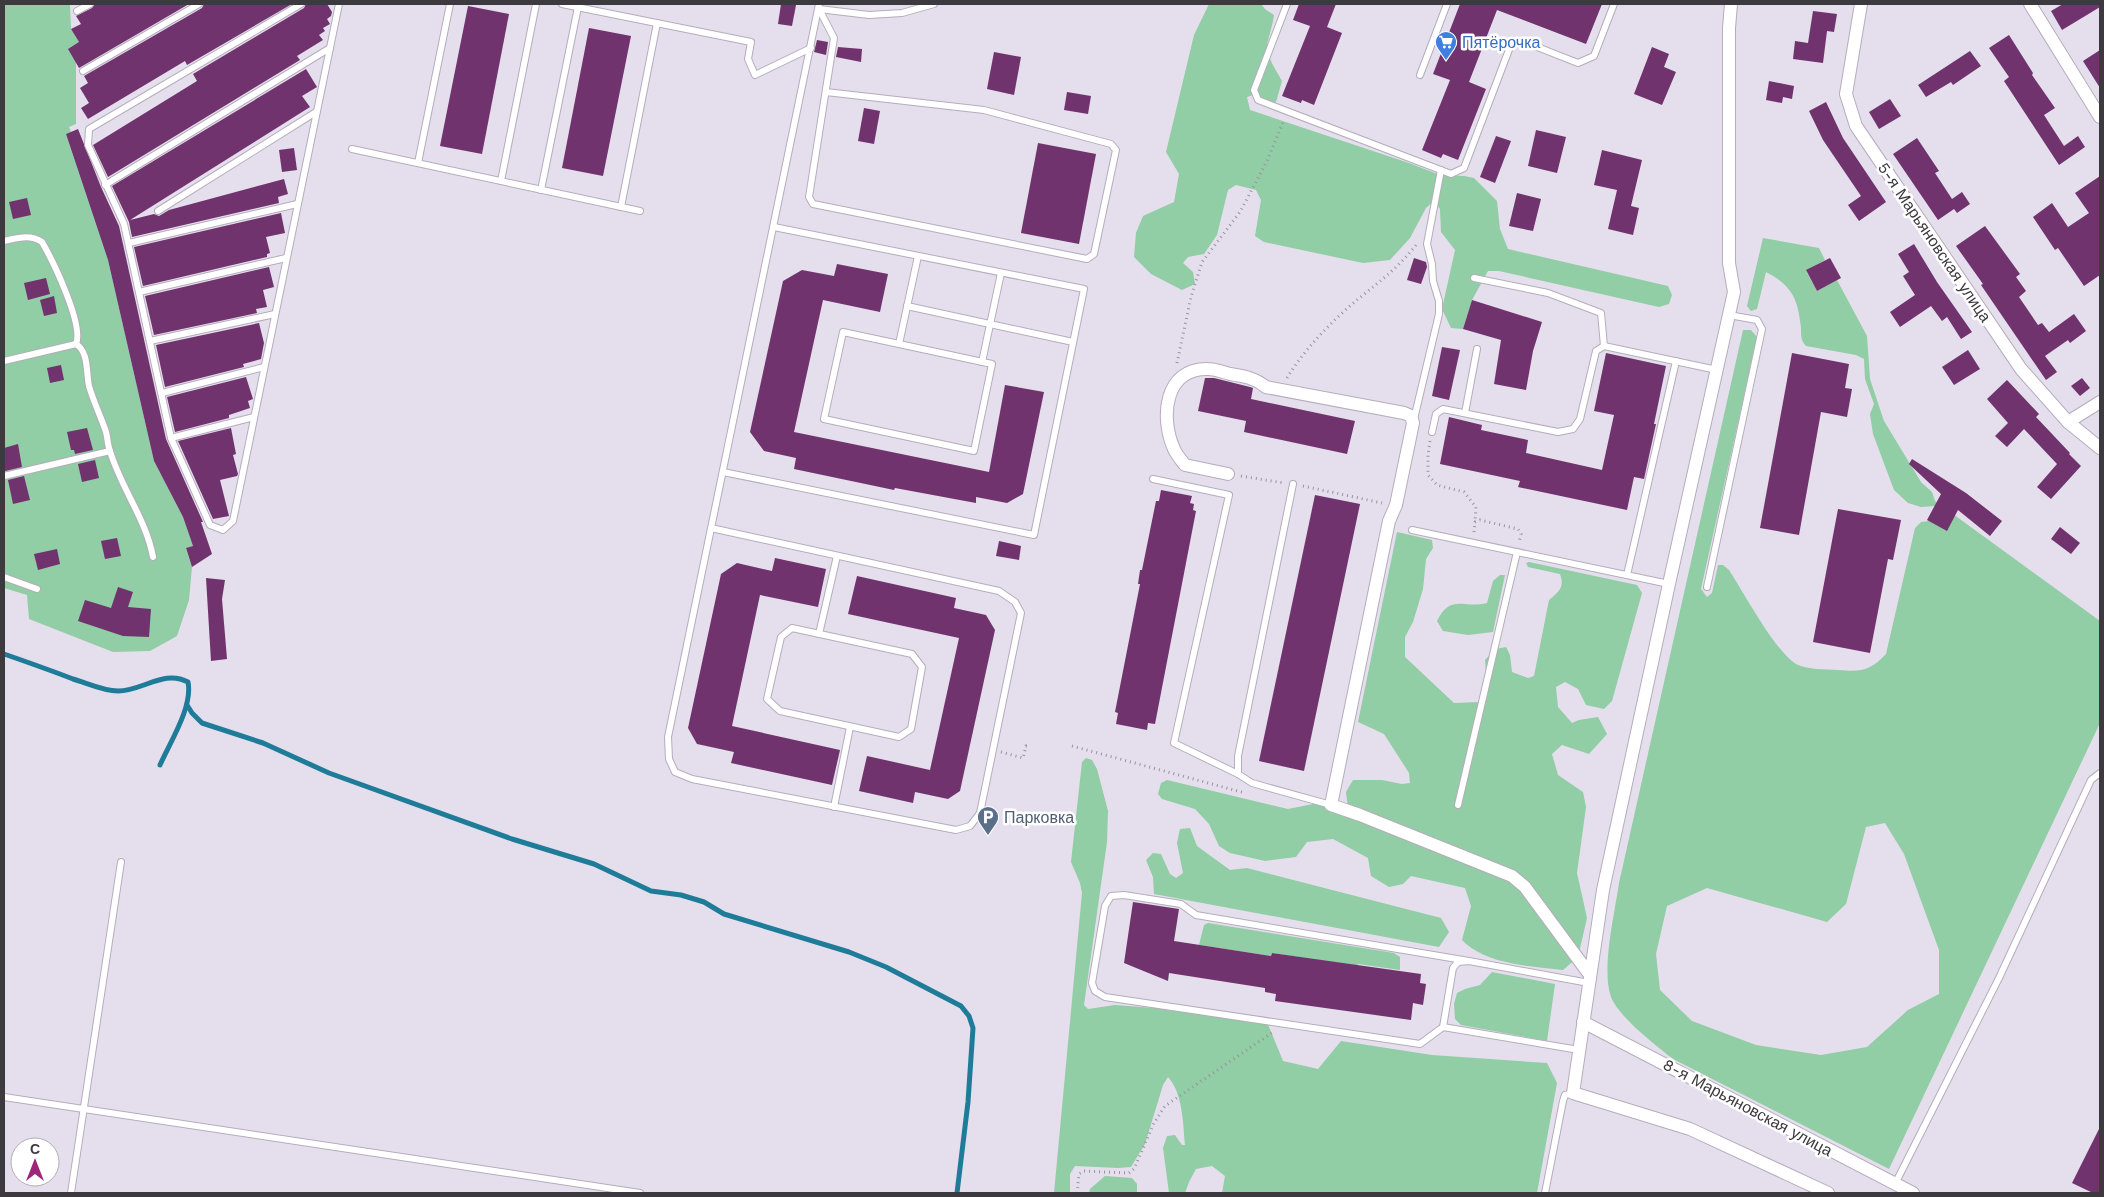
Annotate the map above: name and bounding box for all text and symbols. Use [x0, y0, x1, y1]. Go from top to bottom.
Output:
supermarket icon: Пятёрочка [1434, 30, 1458, 61]
place label: Пятёрочка [1462, 33, 1541, 52]
street label: 5-я Марьяновская улица [1874, 159, 1995, 326]
parking icon: Парковка [976, 805, 1000, 836]
place label: Парковка [1004, 808, 1074, 827]
street label: 8-я Марьяновская улица [1660, 1055, 1836, 1160]
north arrow [10, 1137, 60, 1187]
text: С [30, 1141, 40, 1157]

